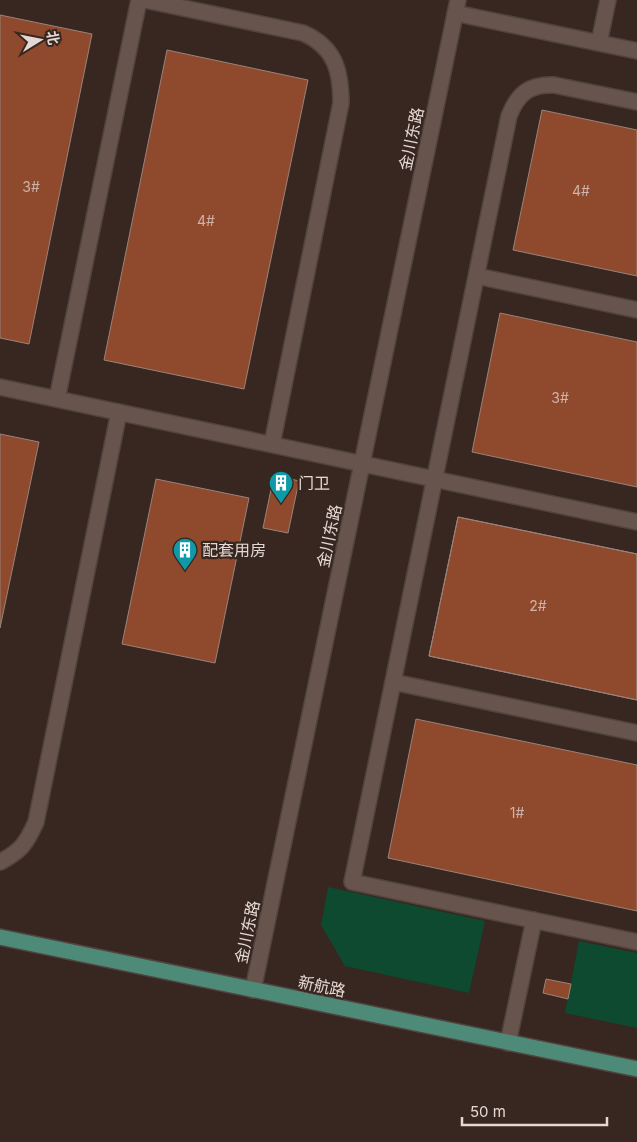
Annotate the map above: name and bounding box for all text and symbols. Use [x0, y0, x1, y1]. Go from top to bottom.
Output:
north arrow [15, 15, 65, 65]
text: 北 [44, 29, 63, 46]
street label: 金川东路 [395, 106, 427, 172]
house number: 3# [22, 178, 40, 195]
house number: 4# [572, 182, 590, 199]
house number: 4# [197, 212, 215, 229]
house number: 3# [551, 389, 569, 406]
building icon: 门卫 [268, 470, 294, 504]
place label: 门卫 [298, 473, 330, 493]
street label: 金川东路 [313, 503, 345, 569]
building icon: 配套用房 [172, 537, 198, 571]
place label: 配套用房 [202, 540, 266, 560]
house number: 2# [529, 597, 547, 614]
house number: 1# [510, 804, 524, 821]
street label: 金川东路 [231, 899, 263, 965]
street label: 新航路 [296, 971, 348, 1001]
scale bar [462, 1094, 607, 1126]
text: 50 m [470, 1102, 506, 1121]

